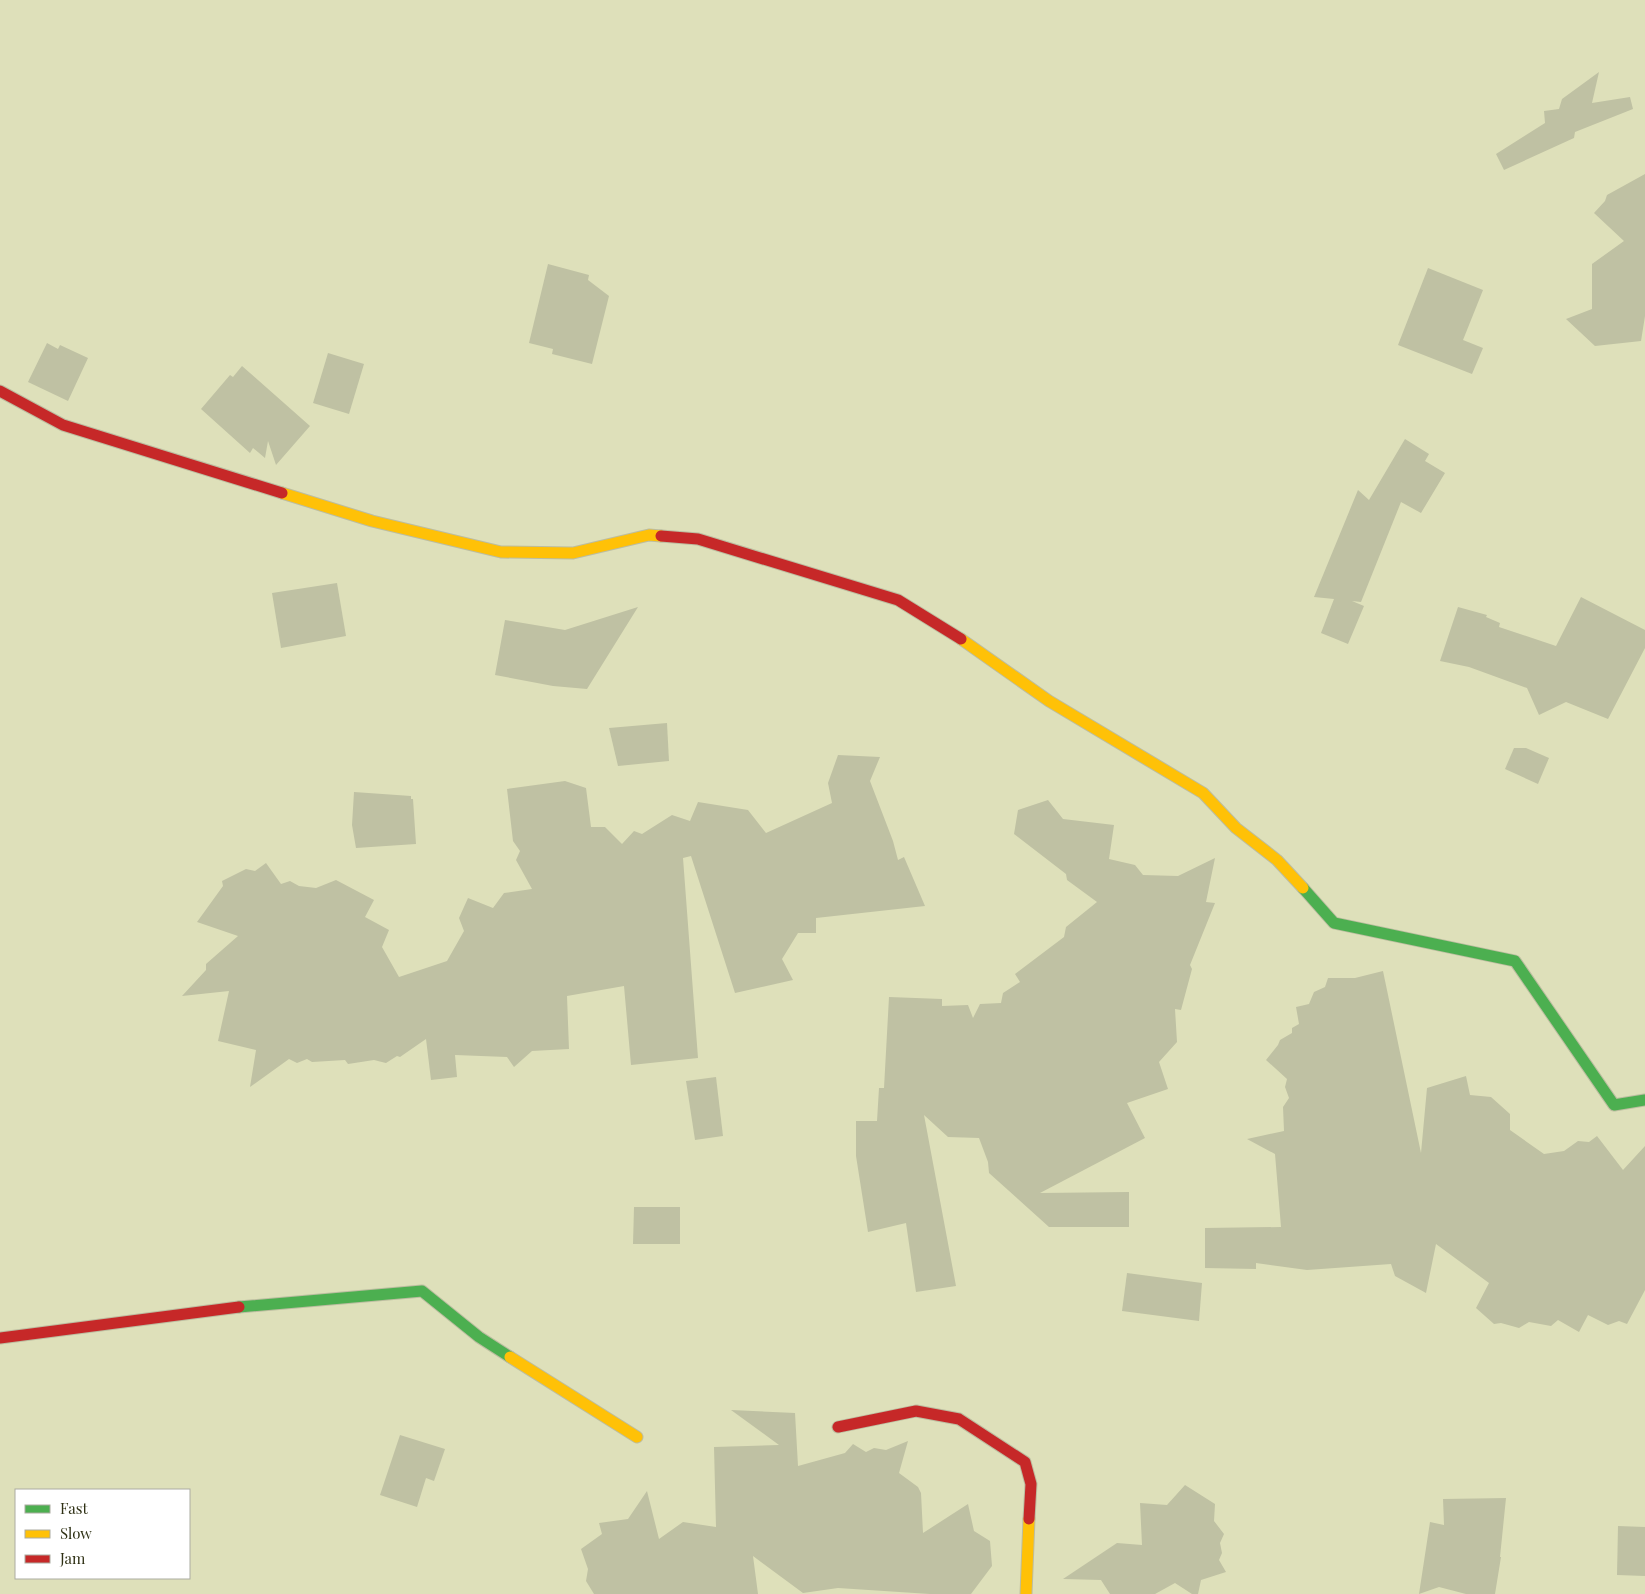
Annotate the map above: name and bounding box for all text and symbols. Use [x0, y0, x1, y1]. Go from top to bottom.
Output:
legend [15, 1489, 190, 1579]
text: Fast [60, 1498, 89, 1518]
text: Slow [60, 1523, 92, 1543]
text: Jam [59, 1548, 86, 1568]

